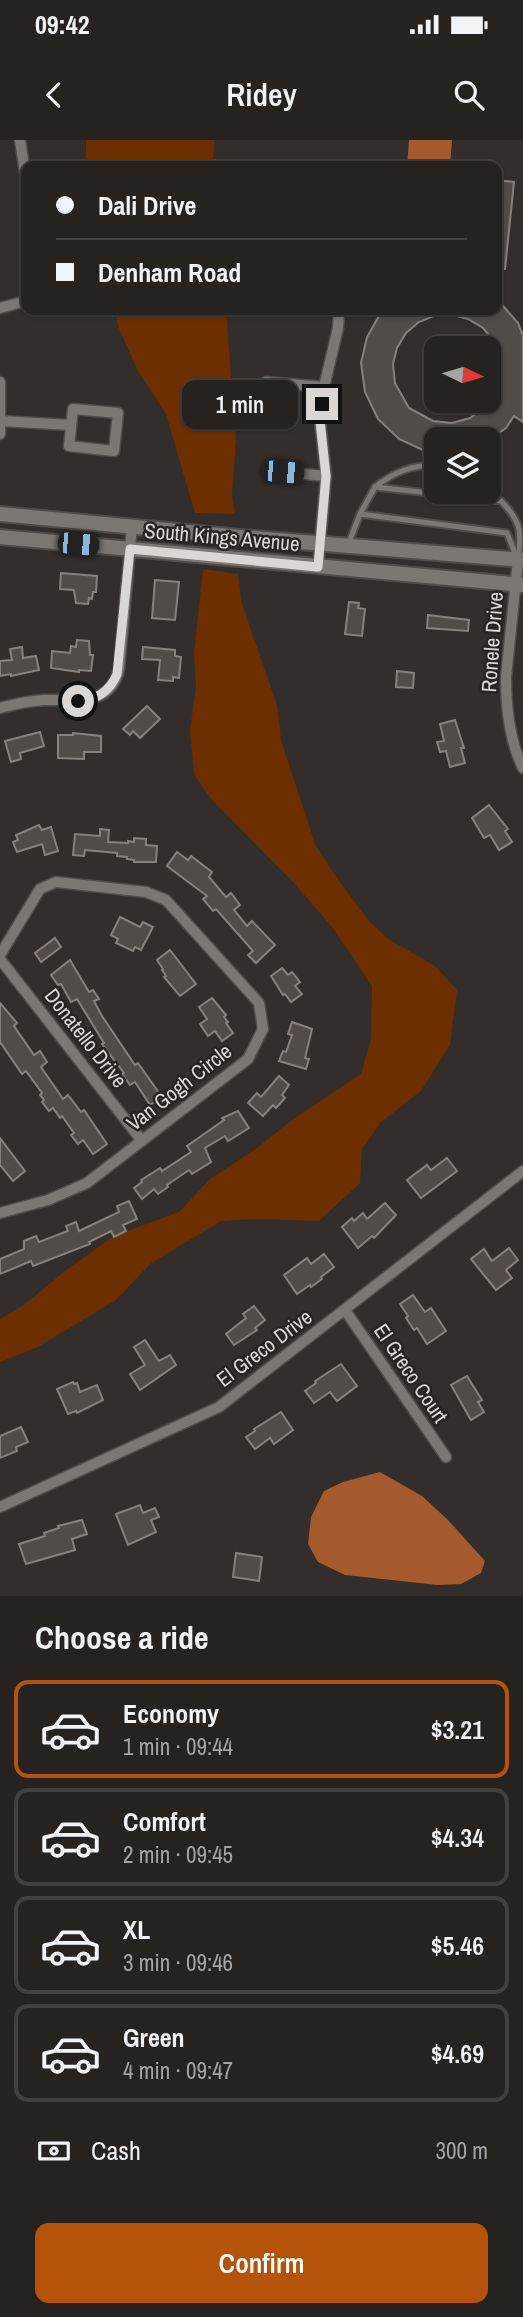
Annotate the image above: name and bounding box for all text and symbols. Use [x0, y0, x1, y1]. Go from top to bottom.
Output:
text: 09:42 [35, 7, 90, 42]
text: Ridey [226, 73, 297, 116]
icon: back [35, 76, 73, 114]
icon: search [450, 76, 488, 114]
text: Dali Drive [98, 188, 196, 223]
text: Denham Road [98, 255, 241, 290]
north arrow [424, 336, 500, 413]
map controls [424, 336, 501, 504]
callout: 1 min [182, 380, 298, 428]
route end [306, 388, 338, 420]
text: 1 min [216, 389, 264, 420]
button: layers [424, 427, 501, 504]
car [262, 460, 305, 484]
street label: South Kings Avenue [143, 516, 301, 558]
car [57, 532, 100, 556]
street label: Ronele Drive [474, 591, 510, 693]
route start [62, 685, 94, 717]
street label: Donatello Drive [38, 982, 134, 1094]
street label: Van Gogh Circle [120, 1037, 238, 1137]
street label: El Greco Drive [210, 1302, 318, 1394]
street label: El Greco Court [367, 1318, 455, 1428]
text: Choose a ride [35, 1616, 209, 1659]
text: Economy [123, 1696, 219, 1731]
icon: car [39, 1698, 102, 1761]
text: $3.21 [431, 1712, 484, 1747]
text: 1 min · 09:44 [123, 1731, 233, 1762]
text: Comfort [123, 1804, 206, 1839]
icon: car [39, 1806, 102, 1869]
text: $4.34 [431, 1820, 484, 1855]
text: 2 min · 09:45 [123, 1839, 233, 1870]
text: XL [123, 1912, 150, 1947]
icon: car [39, 1914, 102, 1977]
text: $5.46 [431, 1928, 484, 1963]
text: 3 min · 09:46 [123, 1947, 233, 1978]
text: Green [123, 2020, 185, 2055]
icon: car [39, 2022, 102, 2085]
text: $4.69 [431, 2036, 484, 2071]
text: 4 min · 09:47 [123, 2055, 233, 2086]
icon: cash [35, 2132, 73, 2170]
text: Cash [91, 2133, 141, 2168]
text: 300 m [436, 2135, 488, 2166]
button: Confirm [35, 2223, 488, 2303]

